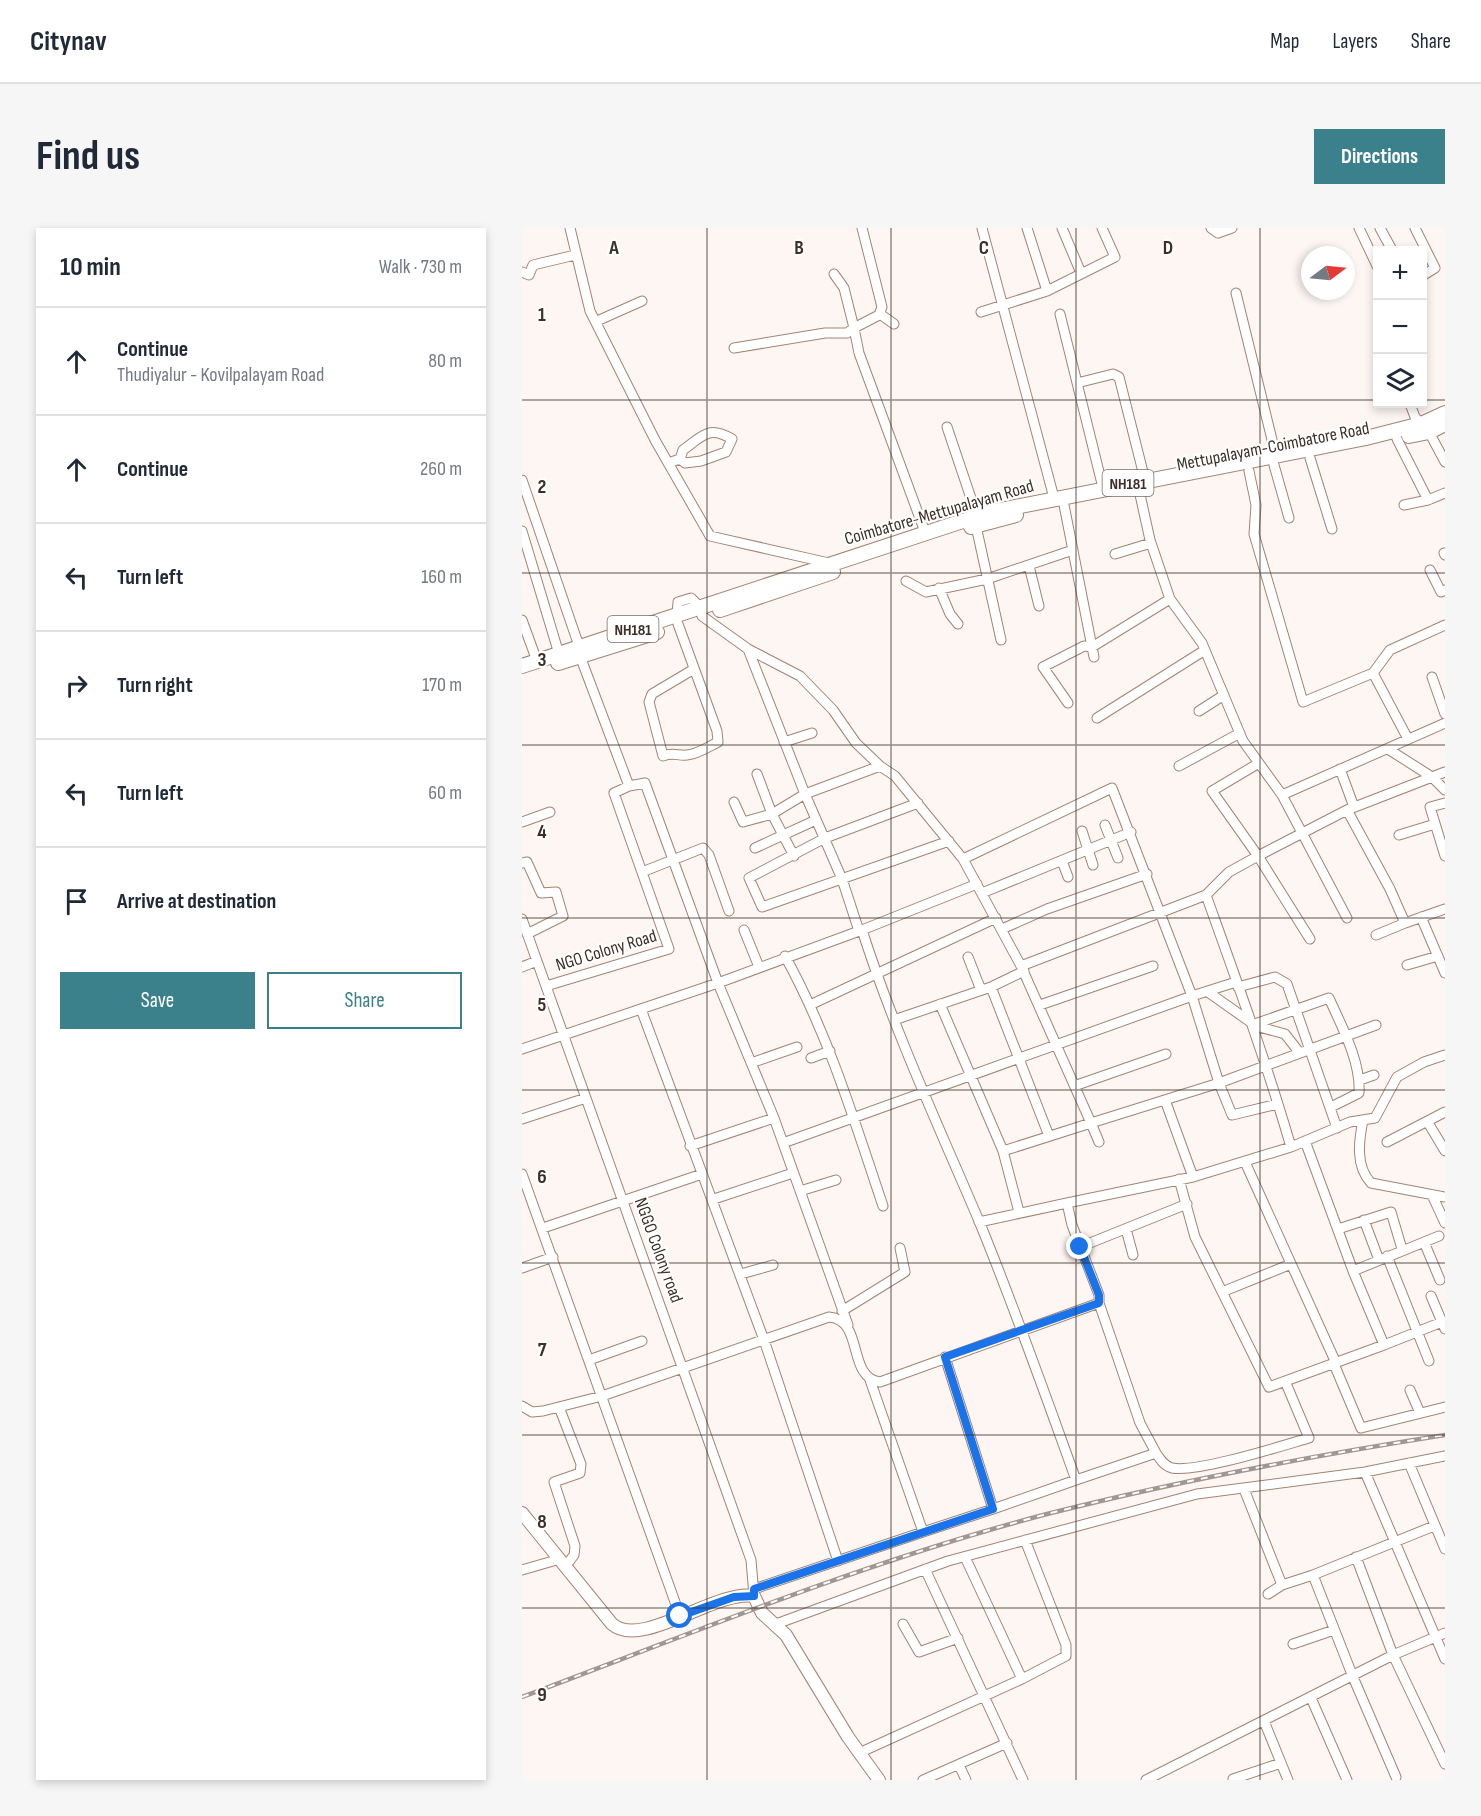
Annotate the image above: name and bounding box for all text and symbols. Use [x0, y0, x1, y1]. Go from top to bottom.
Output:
text: Citynav [30, 25, 107, 58]
text: Map [1270, 29, 1299, 54]
text: Layers [1332, 29, 1378, 54]
text: Share [1411, 29, 1451, 54]
button: Directions [1314, 129, 1445, 184]
text: Find us [36, 131, 140, 182]
text: A [608, 236, 619, 260]
text: B [794, 236, 804, 260]
text: C [979, 236, 989, 260]
text: D [1163, 236, 1173, 260]
north arrow [1301, 246, 1355, 300]
map controls [1373, 246, 1427, 408]
button: + [1373, 246, 1427, 300]
text: 10 min [60, 252, 121, 283]
text: Walk · 730 m [379, 255, 462, 279]
button: − [1373, 300, 1427, 354]
text: 1 [538, 303, 546, 327]
text: Continue [117, 336, 188, 363]
icon: ahead [60, 345, 93, 378]
text: 80 m [428, 349, 462, 373]
button: layers [1373, 354, 1427, 408]
text: Thudiyalur - Kovilpalayam Road [117, 363, 324, 387]
street label: Mettupalayam-Coimbatore Road [1175, 418, 1371, 475]
icon: ahead [60, 453, 93, 486]
text: Continue [117, 456, 188, 483]
text: 260 m [420, 457, 462, 481]
road number: NH181 [1102, 470, 1154, 496]
text: 2 [538, 475, 546, 499]
street label: Coimbatore-Mettupalayam Road [842, 475, 1036, 550]
icon: left [60, 561, 93, 594]
text: Turn left [117, 564, 183, 591]
text: 160 m [421, 565, 462, 589]
road number: NH181 [608, 616, 658, 642]
text: 3 [538, 648, 547, 672]
icon: right [60, 669, 93, 702]
text: Turn right [117, 672, 193, 699]
text: 170 m [422, 673, 462, 697]
icon: left [60, 777, 93, 810]
text: Turn left [117, 780, 183, 807]
text: 60 m [428, 781, 462, 805]
text: 4 [537, 820, 547, 844]
icon: arrive [60, 885, 93, 918]
text: Arrive at destination [117, 888, 276, 915]
street label: NGO Colony Road [553, 925, 659, 976]
button: Save [60, 972, 255, 1029]
button: Share [267, 972, 462, 1029]
text: 5 [538, 993, 547, 1017]
text: 6 [537, 1165, 547, 1189]
street label: NGGO Colony road [630, 1195, 687, 1305]
route end [1066, 1233, 1092, 1259]
text: 7 [538, 1338, 547, 1362]
text: 8 [537, 1510, 547, 1534]
route start [666, 1602, 692, 1628]
text: 9 [537, 1683, 547, 1707]

